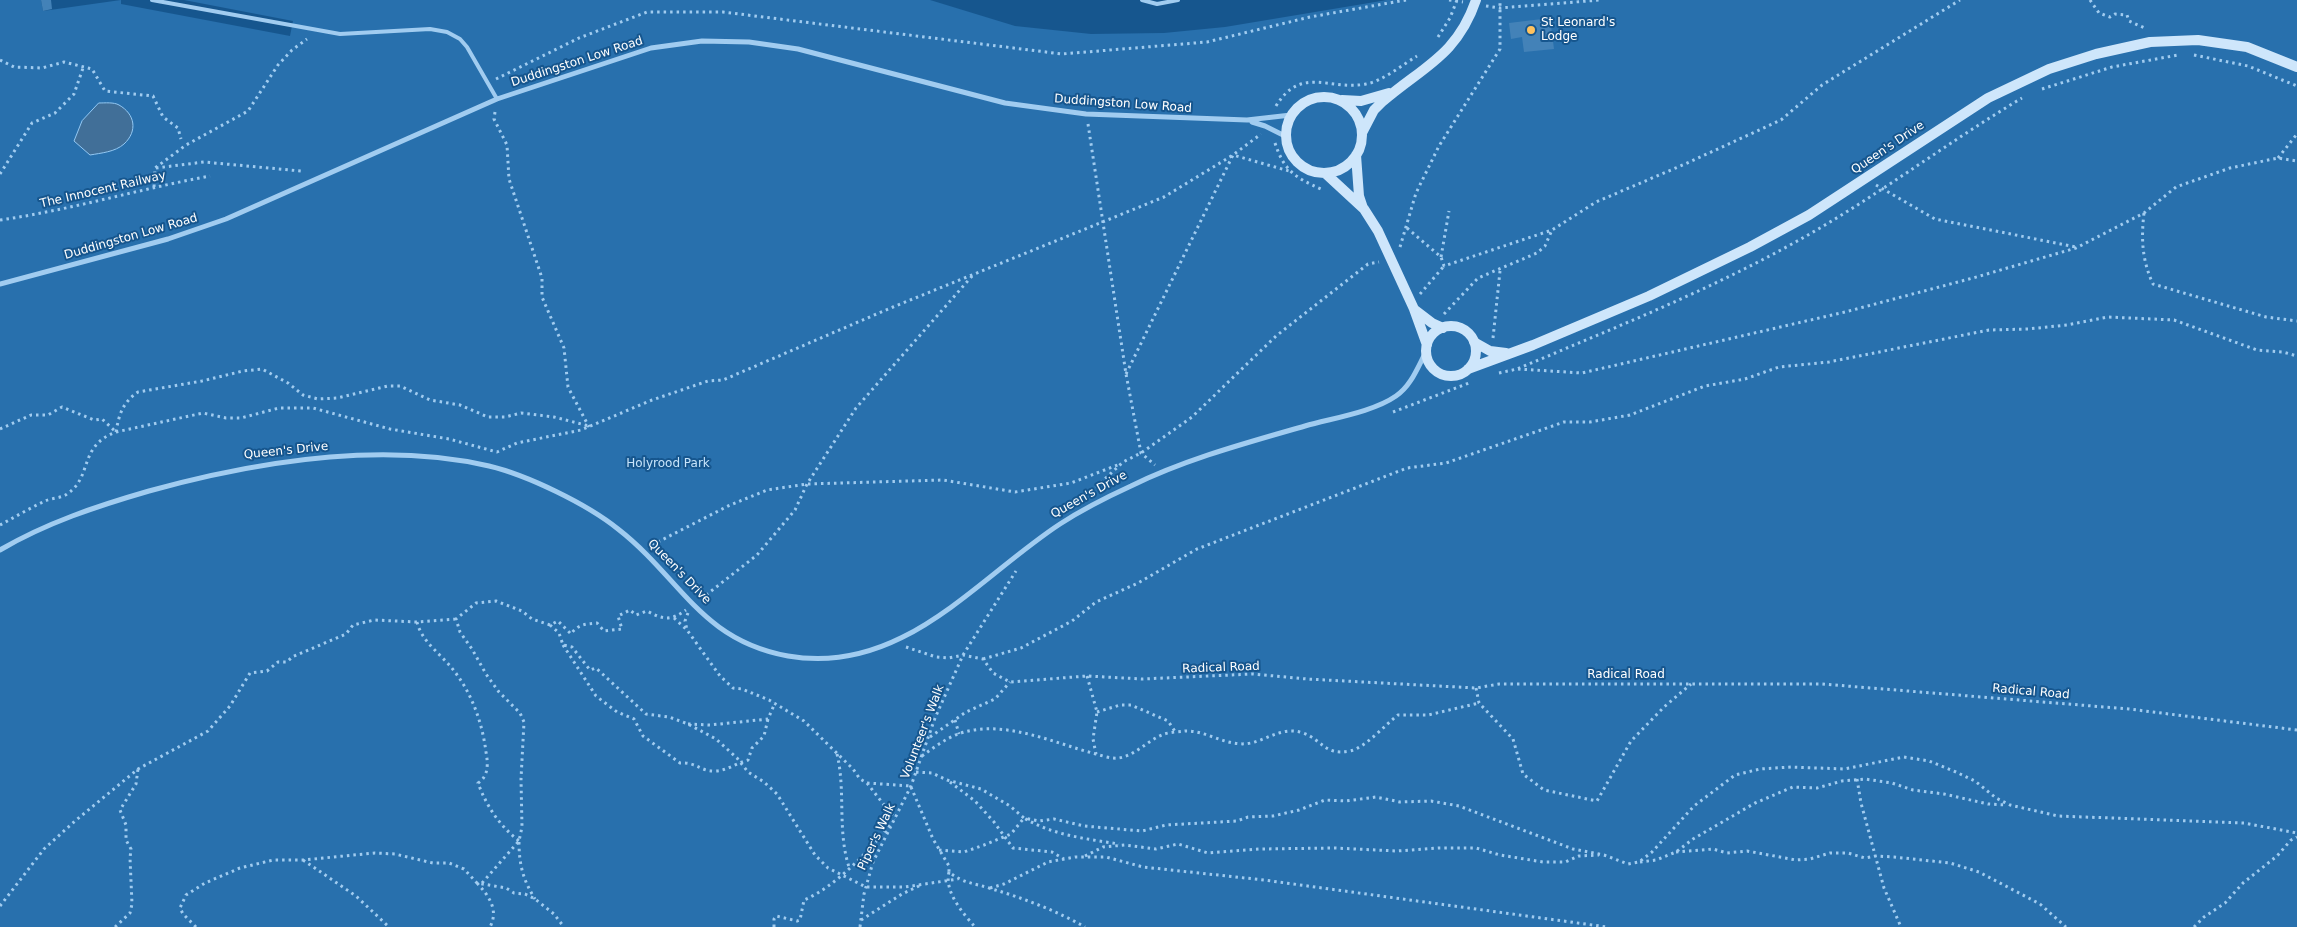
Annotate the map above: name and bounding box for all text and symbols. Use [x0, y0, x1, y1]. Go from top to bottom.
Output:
place label: St Leonard's Lodge [1541, 16, 1615, 44]
marker: St Leonard's Lodge [1525, 24, 1537, 36]
street label: Duddingston Low Road [509, 34, 645, 90]
street label: Duddingston Low Road [1054, 92, 1192, 116]
street label: Queen's Drive [1849, 118, 1927, 178]
street label: The Innocent Railway [39, 169, 167, 211]
street label: Duddingston Low Road [63, 211, 199, 263]
street label: Queen's Drive [243, 439, 329, 463]
park label: Holyrood Park [626, 457, 710, 471]
street label: Queen's Drive [1048, 468, 1130, 522]
street label: Queen's Drive [644, 537, 714, 607]
street label: Radical Road [1182, 659, 1260, 677]
street label: Radical Road [1587, 668, 1665, 682]
street label: Radical Road [1992, 681, 2070, 703]
street label: Volunteer's Walk [898, 683, 948, 781]
street label: Piper's Walk [855, 801, 899, 873]

